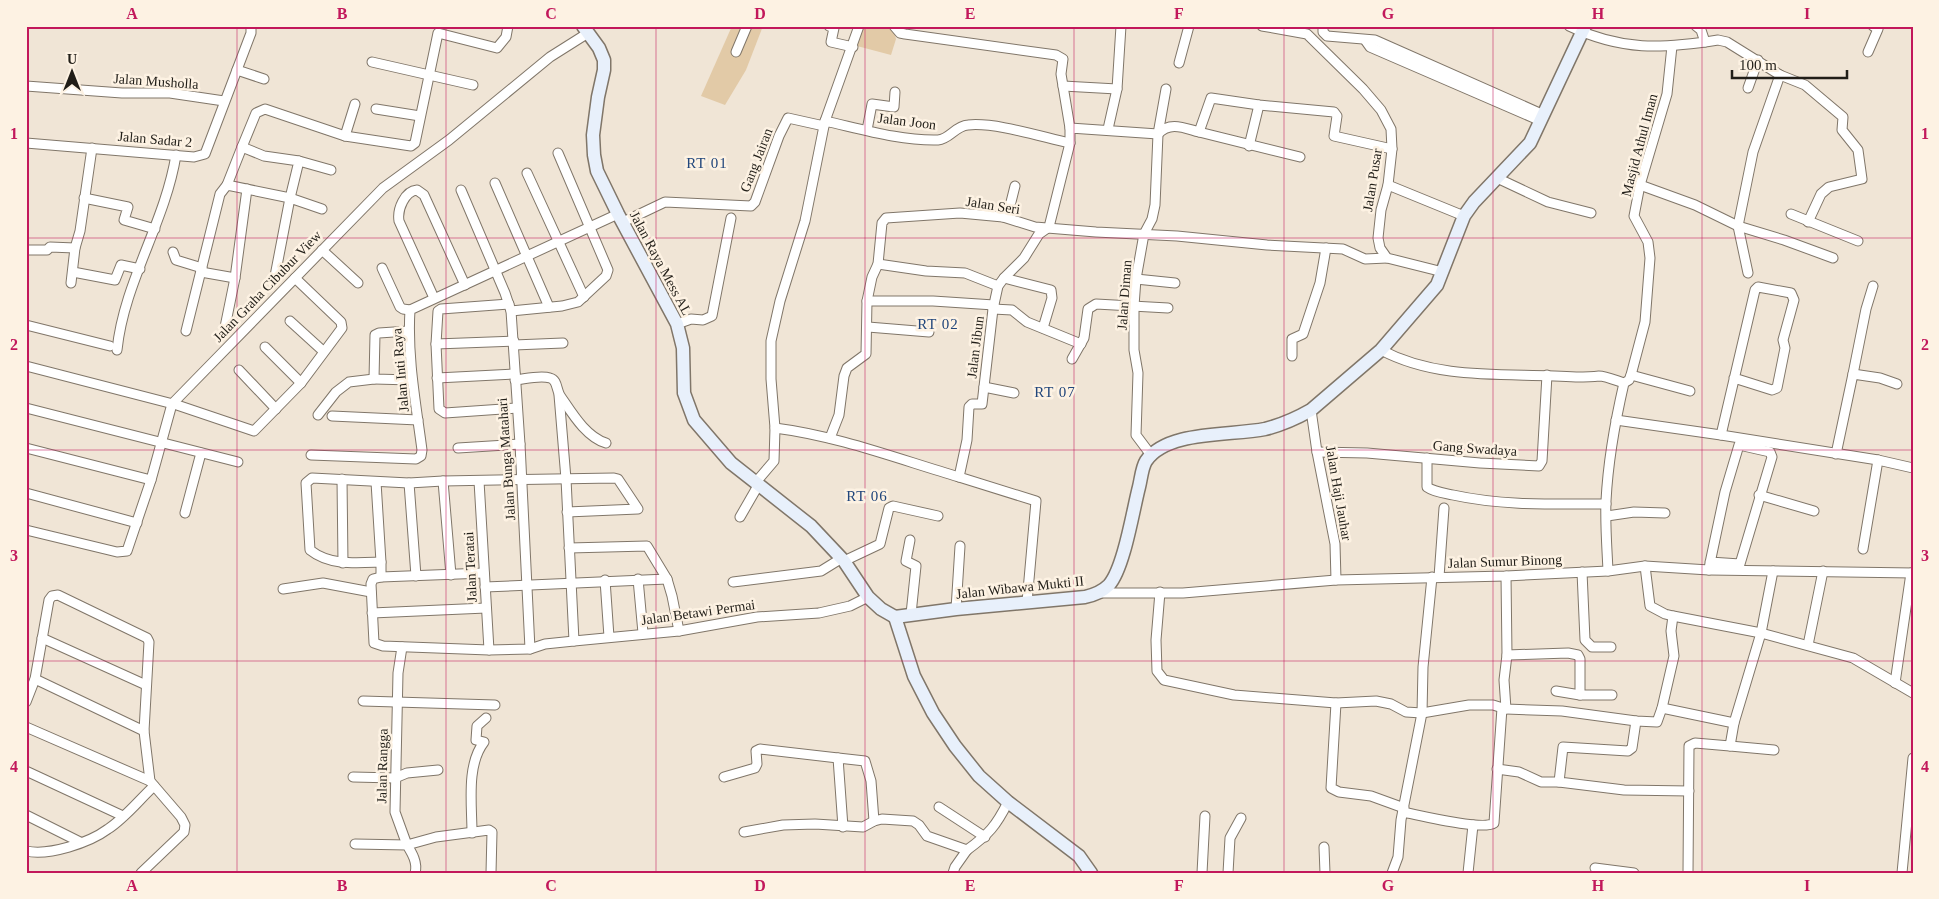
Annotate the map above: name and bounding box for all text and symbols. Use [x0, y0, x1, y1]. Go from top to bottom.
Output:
text: A [126, 5, 138, 22]
text: B [337, 5, 348, 22]
text: C [545, 5, 557, 22]
text: D [754, 5, 766, 22]
text: E [965, 5, 975, 22]
text: F [1174, 5, 1184, 22]
text: G [1382, 5, 1395, 22]
text: H [1592, 5, 1605, 22]
text: I [1804, 5, 1810, 22]
north arrow [48, 48, 98, 98]
scale bar [1732, 48, 1846, 80]
text: U [67, 52, 77, 67]
text: 100 m [1739, 57, 1777, 73]
street label: Jalan Musholla [113, 71, 200, 92]
street label: Masjid Athul Iman [1619, 92, 1660, 198]
street label: Jalan Joon [877, 110, 937, 133]
text: 1 [10, 125, 18, 142]
text: 1 [1921, 125, 1929, 142]
street label: Gang Jairan [737, 126, 776, 194]
street label: Jalan Sadar 2 [117, 129, 193, 150]
street label: Jalan Pusar [1360, 147, 1385, 213]
district label: RT 01 [686, 155, 728, 171]
street label: Jalan Seri [965, 194, 1021, 217]
street label: Jalan Raya Mess AL [627, 209, 694, 318]
street label: Jalan Graha Cibubur View [210, 227, 325, 345]
street label: Jalan Diman [1115, 259, 1134, 331]
street label: Jalan Jibun [964, 315, 987, 379]
district label: RT 02 [917, 316, 959, 332]
street label: Jalan Inti Raya [389, 327, 412, 412]
text: 2 [10, 336, 18, 353]
text: 2 [1921, 336, 1929, 353]
district label: RT 07 [1034, 384, 1076, 400]
street label: Jalan Bunga Matahari [495, 397, 518, 521]
street label: Gang Swadaya [1432, 438, 1518, 459]
street label: Jalan Haji Jauhar [1323, 444, 1354, 542]
district label: RT 06 [846, 488, 888, 504]
street label: Jalan Teratai [461, 531, 480, 603]
text: 3 [10, 547, 18, 564]
text: 3 [1921, 547, 1929, 564]
street label: Jalan Sumur Binong [1448, 552, 1562, 571]
street label: Jalan Wibawa Mukti II [955, 573, 1085, 602]
street label: Jalan Betawi Permai [640, 597, 756, 628]
street label: Jalan Rangga [374, 728, 391, 804]
text: 4 [10, 758, 18, 775]
text: 4 [1921, 758, 1929, 775]
text: A [126, 877, 138, 894]
text: B [337, 877, 348, 894]
text: C [545, 877, 557, 894]
text: D [754, 877, 766, 894]
text: E [965, 877, 975, 894]
text: F [1174, 877, 1184, 894]
text: G [1382, 877, 1395, 894]
text: H [1592, 877, 1605, 894]
text: I [1804, 877, 1810, 894]

